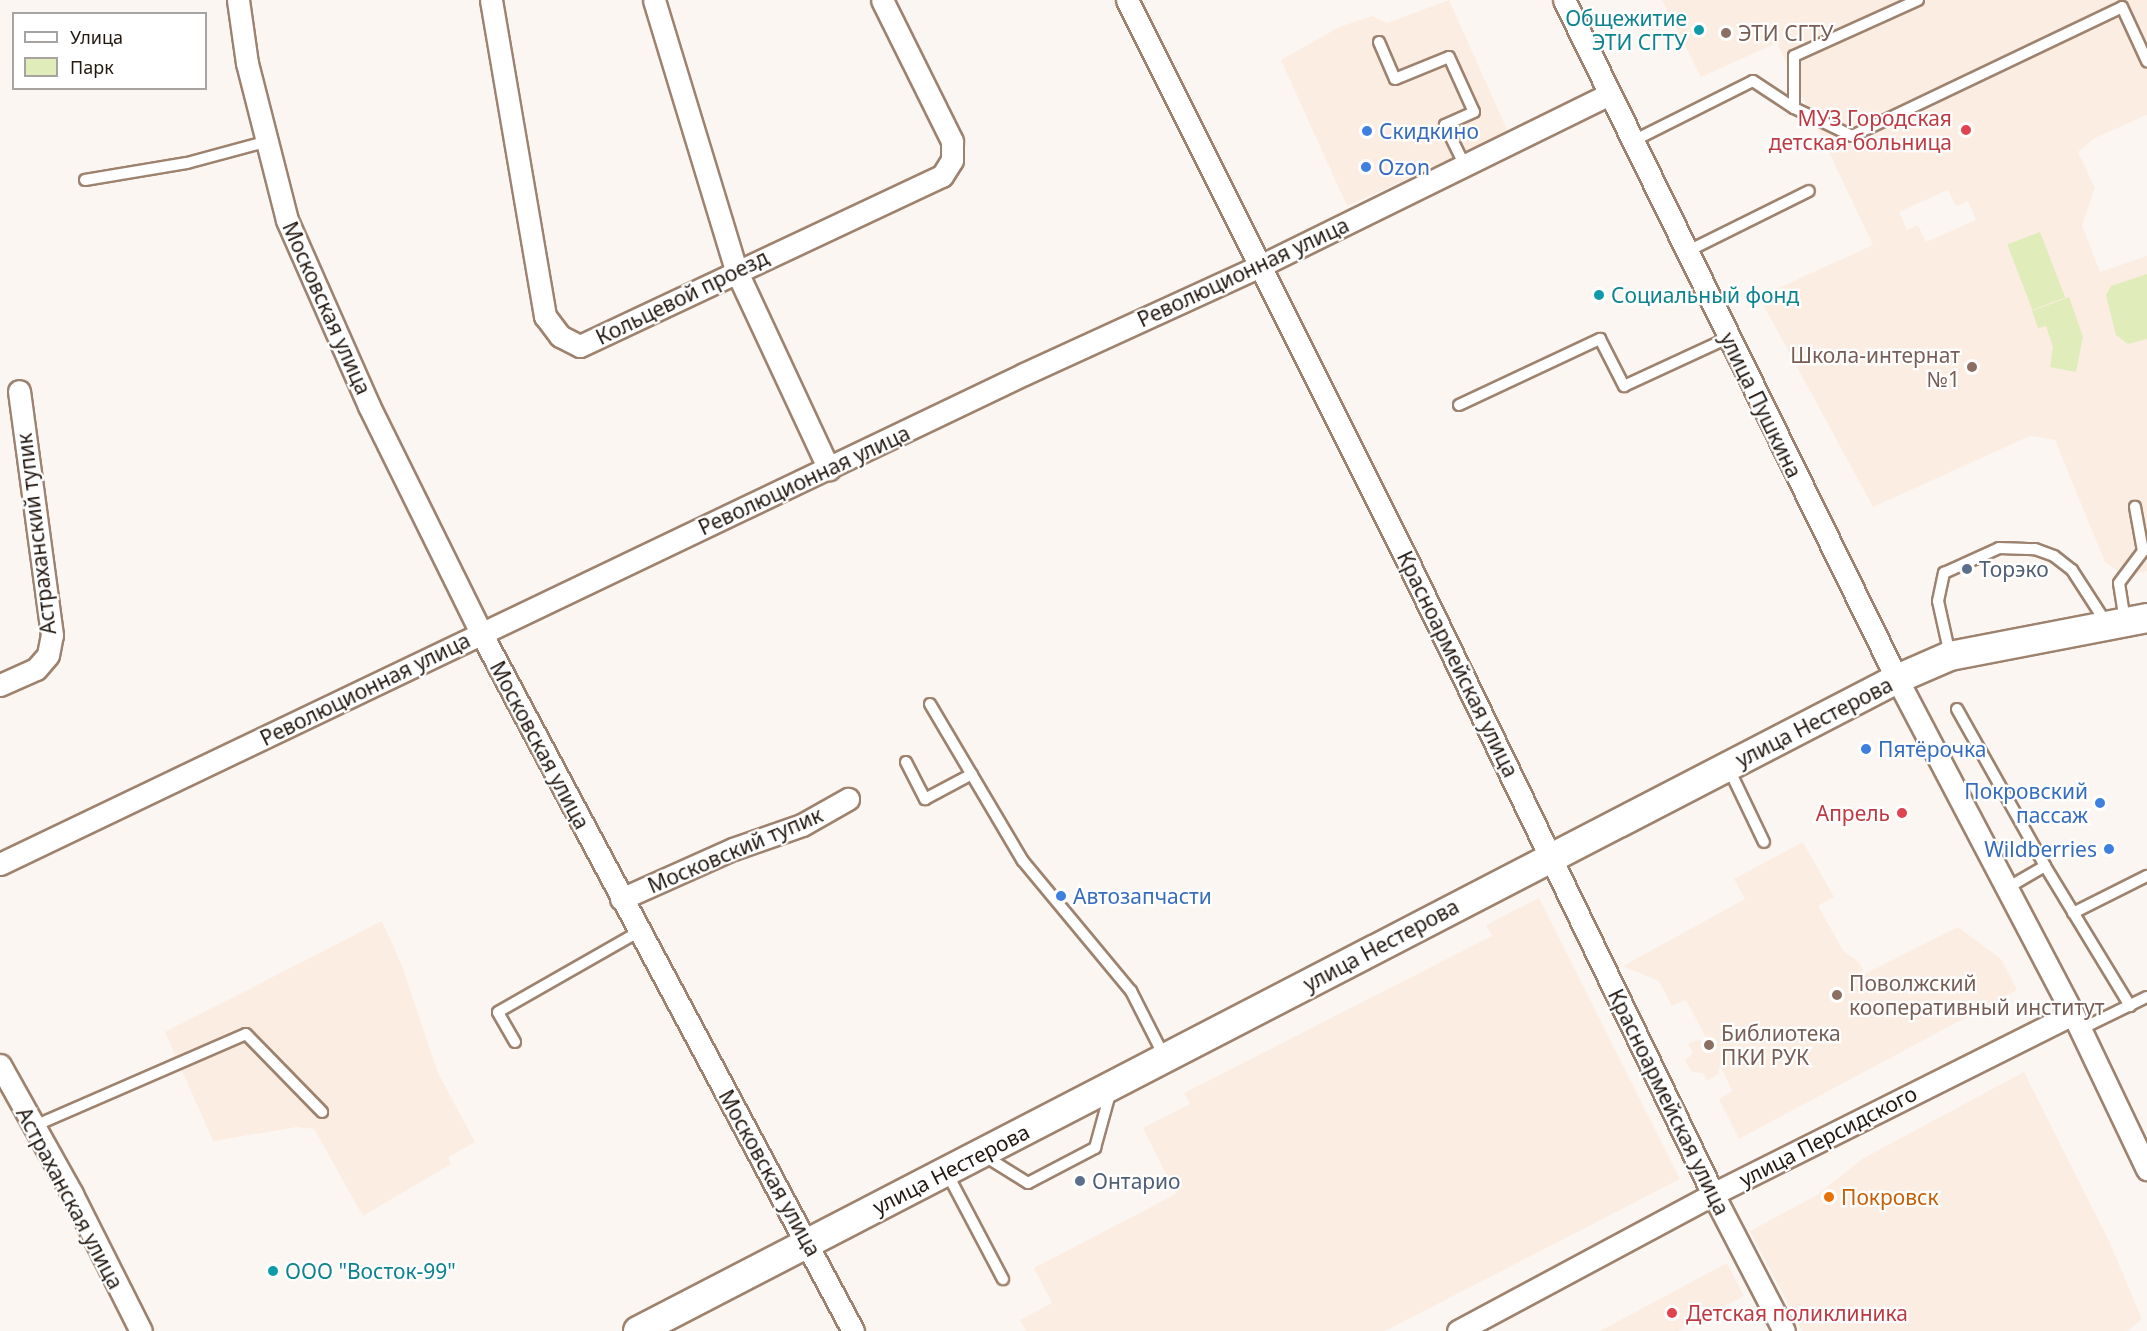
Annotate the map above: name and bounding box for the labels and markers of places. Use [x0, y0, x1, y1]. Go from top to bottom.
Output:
place label: Общежитие ЭТИ СГТУ [1565, 5, 1687, 55]
place label: ЭТИ СГТУ [1738, 20, 1833, 46]
marker: Общежитие ЭТИ СГТУ [1692, 23, 1706, 37]
marker: ЭТИ СГТУ [1719, 26, 1733, 40]
place label: МУЗ Городская детская больница [1769, 105, 1952, 155]
place label: Скидкино [1379, 118, 1479, 144]
marker: МУЗ Городская детская больница [1957, 121, 1975, 139]
marker: Скидкино [1360, 124, 1374, 138]
place label: Ozon [1378, 154, 1430, 180]
marker: Ozon [1359, 160, 1373, 174]
place label: Социальный фонд [1611, 282, 1799, 308]
marker: Социальный фонд [1592, 288, 1606, 302]
place label: Школа-интернат №1 [1790, 342, 1960, 392]
marker: Школа-интернат №1 [1965, 360, 1979, 374]
place label: Торэко [1979, 556, 2049, 582]
marker: Торэко [1960, 562, 1974, 576]
place label: Пятёрочка [1878, 736, 1986, 762]
marker: Пятёрочка [1859, 742, 1873, 756]
place label: Покровский пассаж [1964, 778, 2088, 828]
marker: Покровский пассаж [2093, 796, 2107, 810]
place label: Апрель [1816, 800, 1890, 826]
marker: Апрель [1895, 806, 1909, 820]
place label: Wildberries [1984, 836, 2097, 862]
marker: Wildberries [2102, 842, 2116, 856]
place label: Автозапчасти [1073, 883, 1212, 909]
marker: Автозапчасти [1054, 889, 1068, 903]
place label: Поволжский кооперативный институт [1849, 970, 2105, 1020]
marker: Поволжский кооперативный институт [1830, 988, 1844, 1002]
place label: Библиотека ПКИ РУК [1721, 1020, 1841, 1070]
marker: Библиотека ПКИ РУК [1702, 1038, 1716, 1052]
place label: Онтарио [1092, 1168, 1181, 1194]
marker: Онтарио [1073, 1174, 1087, 1188]
place label: Покровск [1841, 1184, 1939, 1210]
marker: Покровск [1822, 1190, 1836, 1204]
place label: ООО "Восток-99" [285, 1258, 456, 1284]
marker: ООО "Восток-99" [266, 1264, 280, 1278]
place label: Детская поликлиника [1686, 1300, 1908, 1326]
marker: Детская поликлиника [1663, 1304, 1681, 1322]

